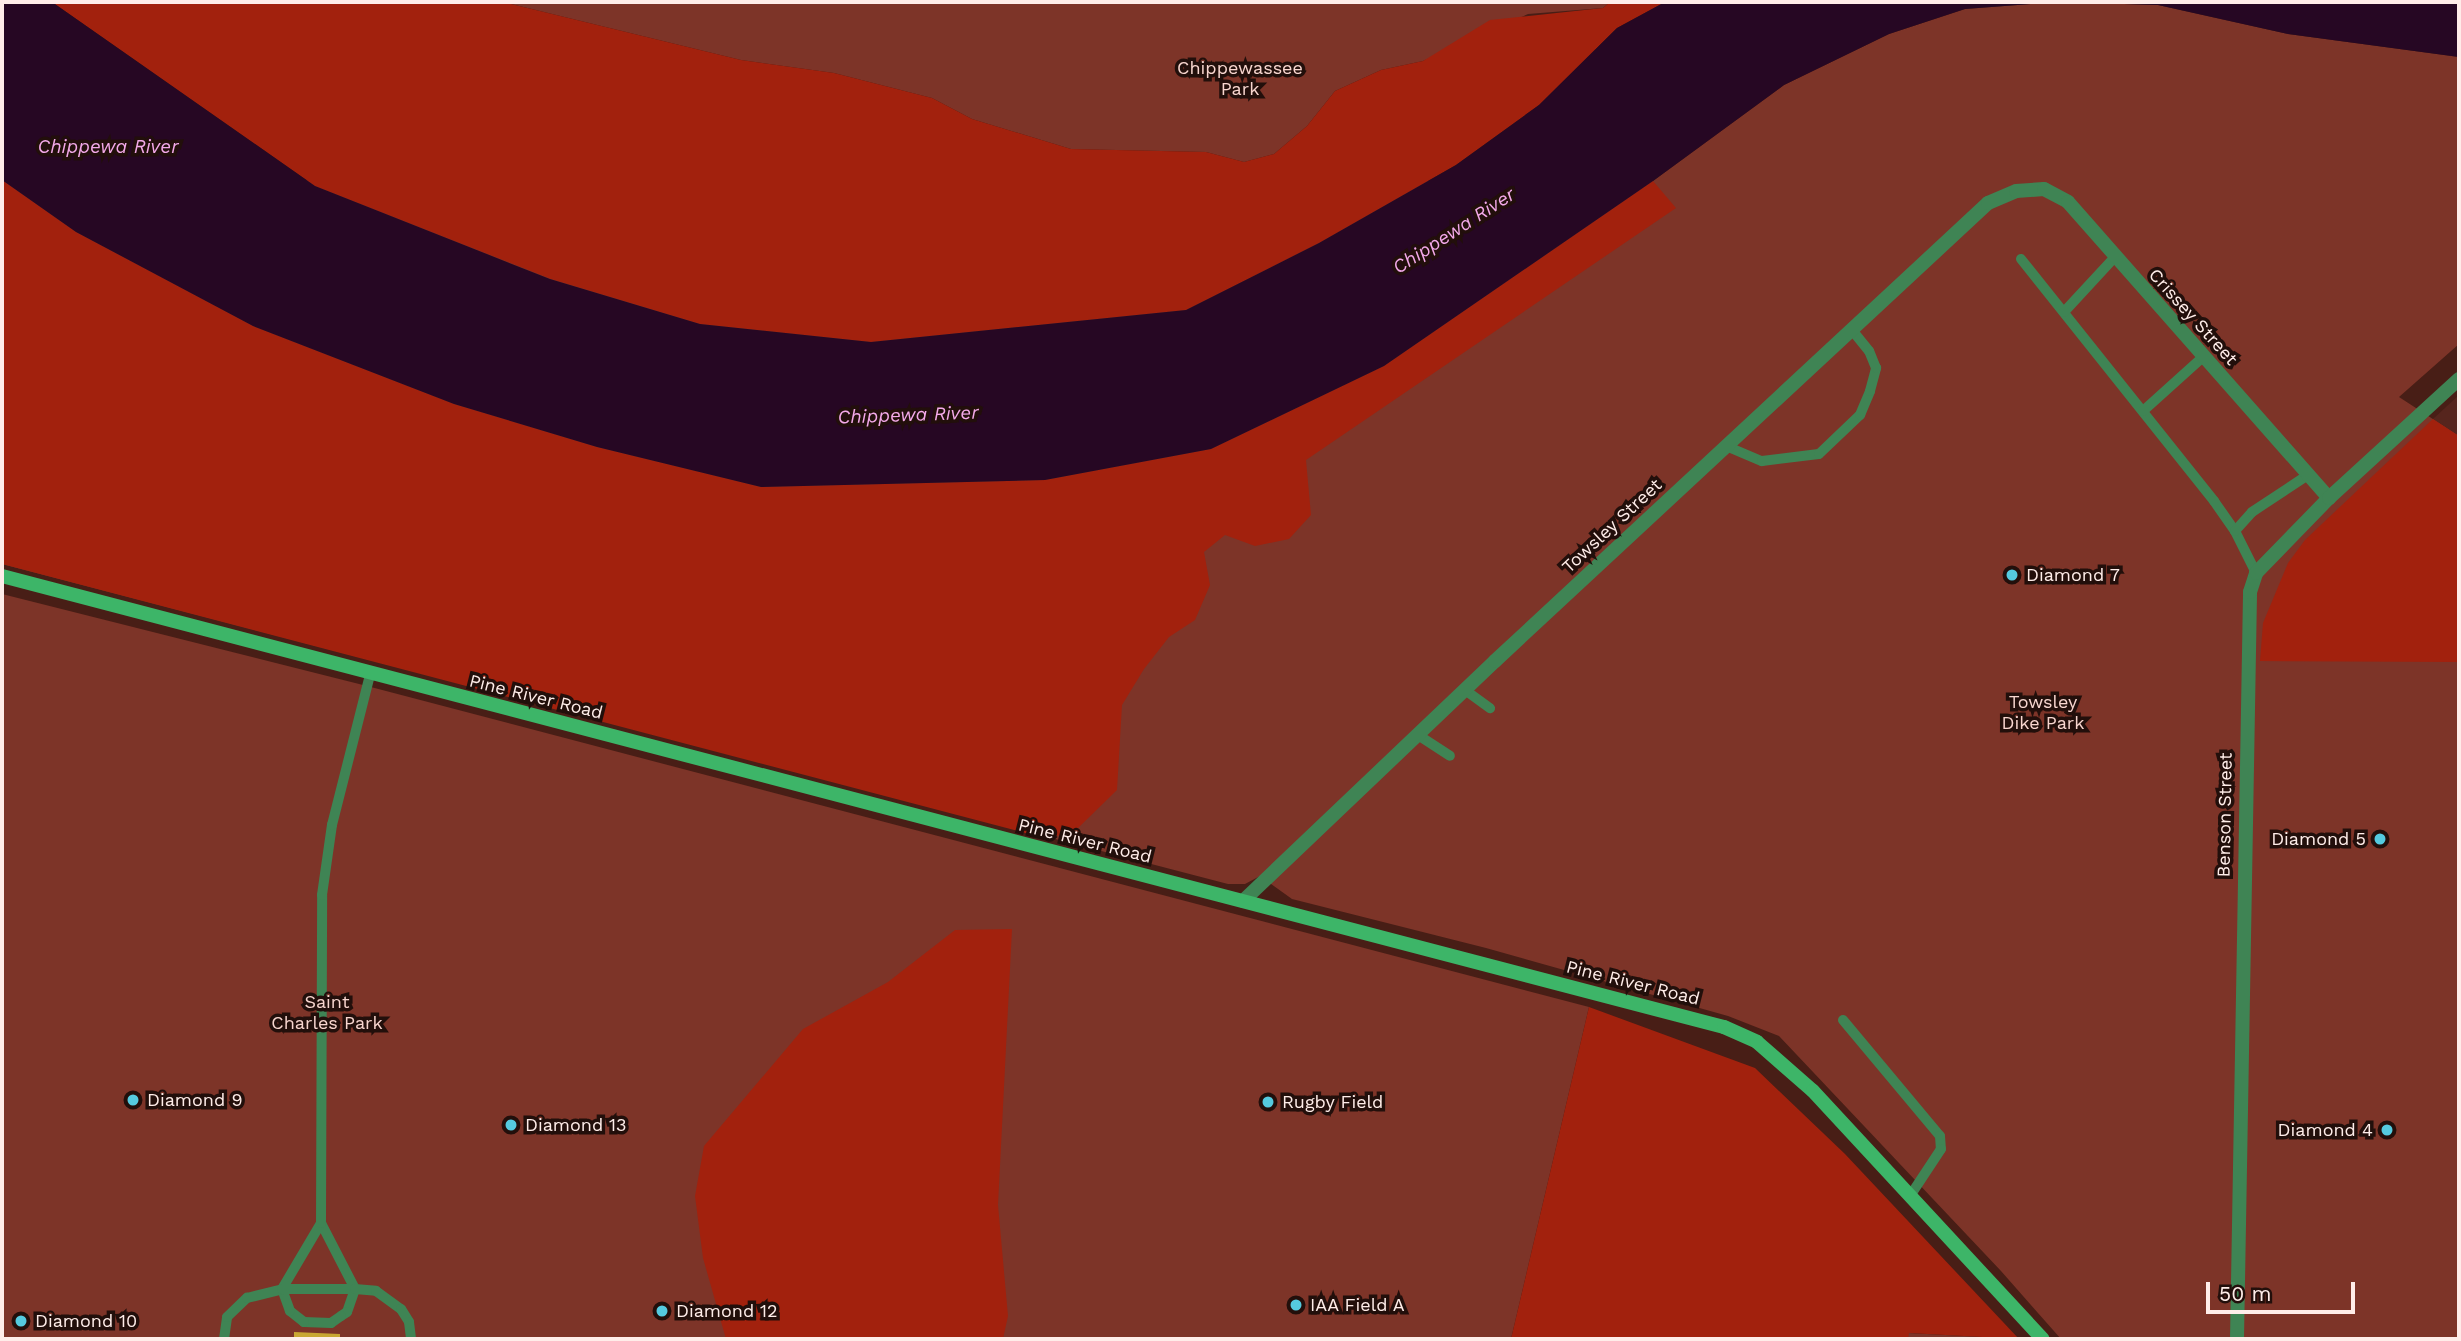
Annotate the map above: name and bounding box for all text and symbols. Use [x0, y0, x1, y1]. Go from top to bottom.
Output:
park label: Chippewassee Park [1177, 58, 1303, 100]
water label: Chippewa River [37, 136, 179, 158]
water label: Chippewa River [1389, 183, 1519, 279]
street label: Crissey Street [2144, 264, 2242, 370]
water label: Chippewa River [837, 401, 979, 429]
street label: Towsley Street [1558, 474, 1666, 578]
place label: Diamond 7 [2026, 564, 2120, 586]
marker: Diamond 7 [2004, 567, 2020, 583]
street label: Pine River Road [467, 670, 605, 724]
park label: Towsley Dike Park [2002, 692, 2084, 734]
street label: Benson Street [2213, 752, 2237, 878]
street label: Pine River Road [1016, 814, 1154, 868]
place label: Diamond 5 [2271, 828, 2366, 850]
marker: Diamond 5 [2372, 831, 2388, 847]
street label: Pine River Road [1564, 956, 1702, 1010]
park label: Saint Charles Park [271, 992, 383, 1034]
place label: Diamond 9 [147, 1089, 242, 1111]
place label: Rugby Field [1282, 1091, 1384, 1113]
marker: Diamond 9 [125, 1092, 141, 1108]
marker: Rugby Field [1260, 1094, 1276, 1110]
place label: Diamond 13 [525, 1114, 627, 1136]
marker: Diamond 13 [503, 1117, 519, 1133]
place label: Diamond 4 [2278, 1119, 2373, 1141]
marker: Diamond 4 [2379, 1122, 2395, 1138]
scale bar [2209, 1268, 2358, 1312]
text: 50 m [2219, 1281, 2271, 1306]
place label: IAA Field A [1310, 1294, 1406, 1316]
marker: IAA Field A [1288, 1297, 1304, 1313]
place label: Diamond 12 [676, 1300, 778, 1322]
marker: Diamond 12 [654, 1303, 670, 1319]
place label: Diamond 10 [35, 1310, 138, 1332]
marker: Diamond 10 [13, 1313, 29, 1329]

